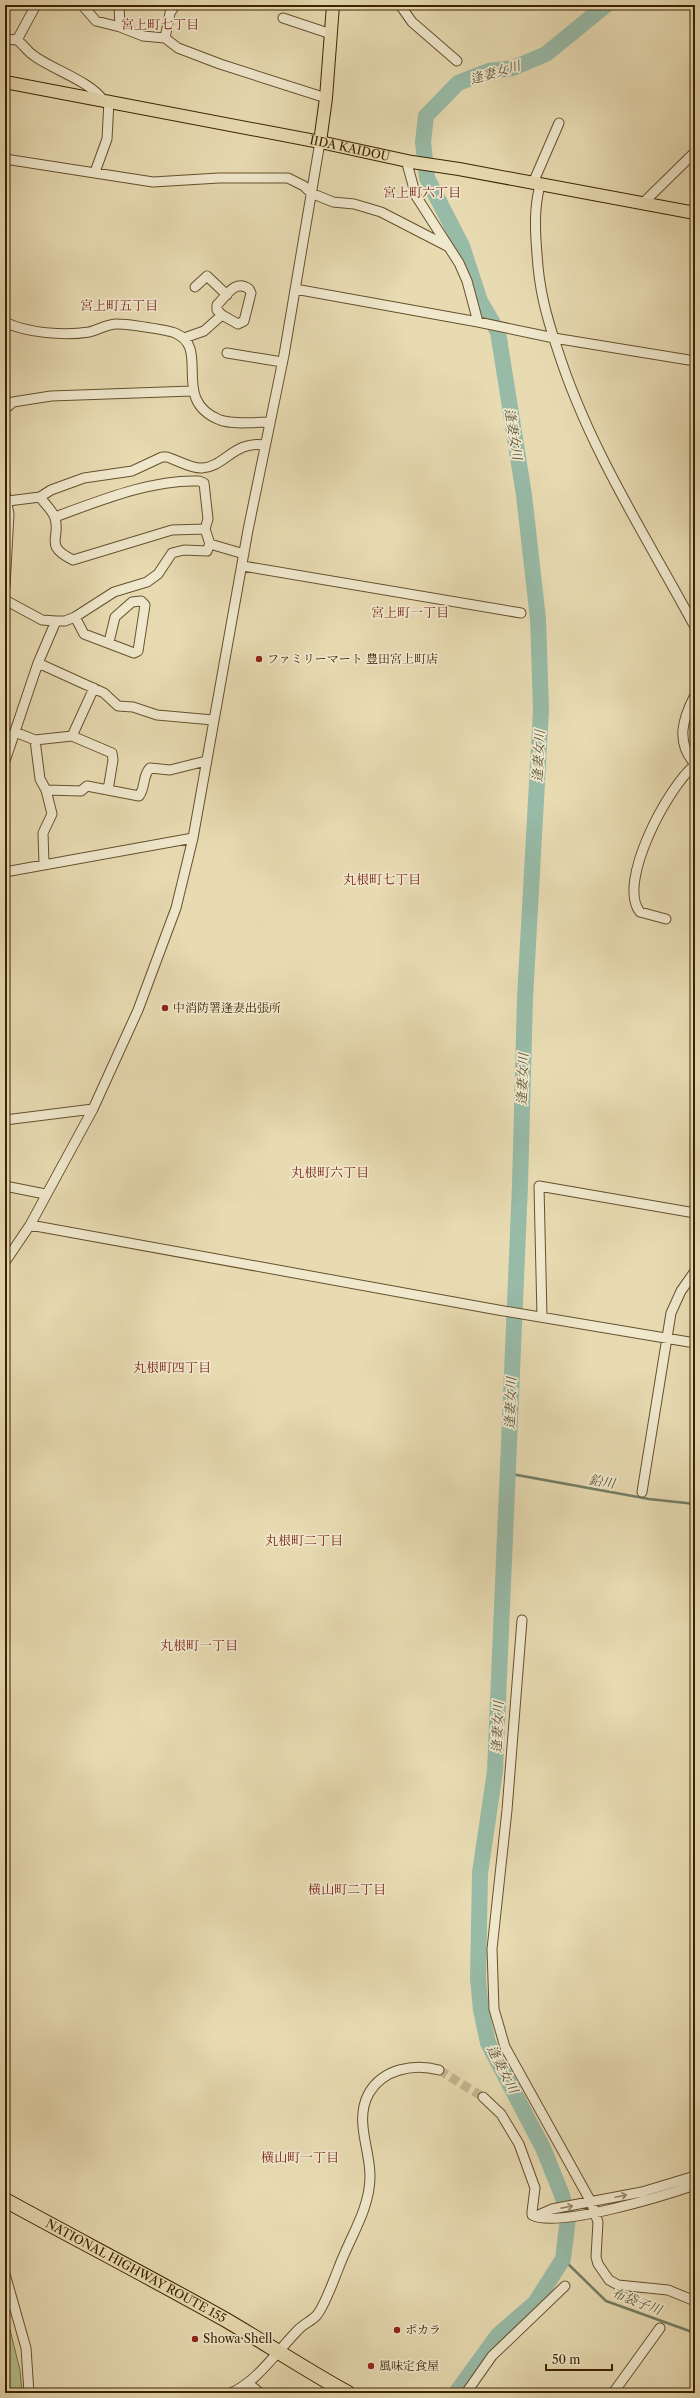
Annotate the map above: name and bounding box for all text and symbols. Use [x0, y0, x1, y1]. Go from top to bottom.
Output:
district label: 宮上町七丁目 [121, 16, 199, 32]
water label: 逢妻女川 [468, 57, 524, 87]
street label: IIDA KAIDOU [308, 132, 391, 164]
district label: 宮上町六丁目 [383, 184, 461, 200]
district label: 宮上町五丁目 [80, 297, 158, 313]
water label: 逢妻女川 [502, 407, 526, 463]
district label: 宮上町一丁目 [371, 604, 449, 620]
place label: ファミリーマート 豊田宮上町店 [267, 651, 438, 666]
marker: ファミリーマート 豊田宮上町店 [254, 654, 264, 664]
water label: 逢妻女川 [529, 728, 547, 782]
district label: 丸根町七丁目 [343, 871, 421, 887]
place label: 中消防署逢妻出張所 [173, 1000, 281, 1015]
marker: 中消防署逢妻出張所 [160, 1003, 170, 1013]
water label: 逢妻女川 [513, 1051, 531, 1105]
district label: 丸根町六丁目 [291, 1164, 369, 1180]
district label: 丸根町四丁目 [133, 1359, 211, 1375]
water label: 逢妻女川 [501, 1375, 519, 1429]
water label: 鉛川 [588, 1471, 618, 1491]
district label: 丸根町二丁目 [265, 1532, 343, 1548]
district label: 丸根町一丁目 [160, 1637, 238, 1653]
water label: 逢妻女川 [488, 1699, 506, 1753]
district label: 横山町二丁目 [308, 1881, 386, 1897]
water label: 逢妻女川 [484, 2042, 523, 2098]
district label: 横山町一丁目 [261, 2149, 339, 2165]
one-way arrow [614, 2191, 627, 2199]
one-way arrow [560, 2202, 573, 2210]
street label: NATIONAL HIGHWAY ROUTE 155 [43, 2216, 229, 2326]
water label: 布袋子川 [610, 2284, 666, 2319]
place label: ポカラ [405, 2322, 441, 2337]
marker: ポカラ [392, 2325, 402, 2335]
place label: Showa Shell [203, 2331, 273, 2346]
marker: Showa Shell [190, 2334, 200, 2344]
scale bar [546, 2346, 612, 2372]
text: 50 m [552, 2352, 581, 2367]
place label: 風味定食屋 [379, 2358, 439, 2373]
marker: 風味定食屋 [366, 2361, 376, 2371]

